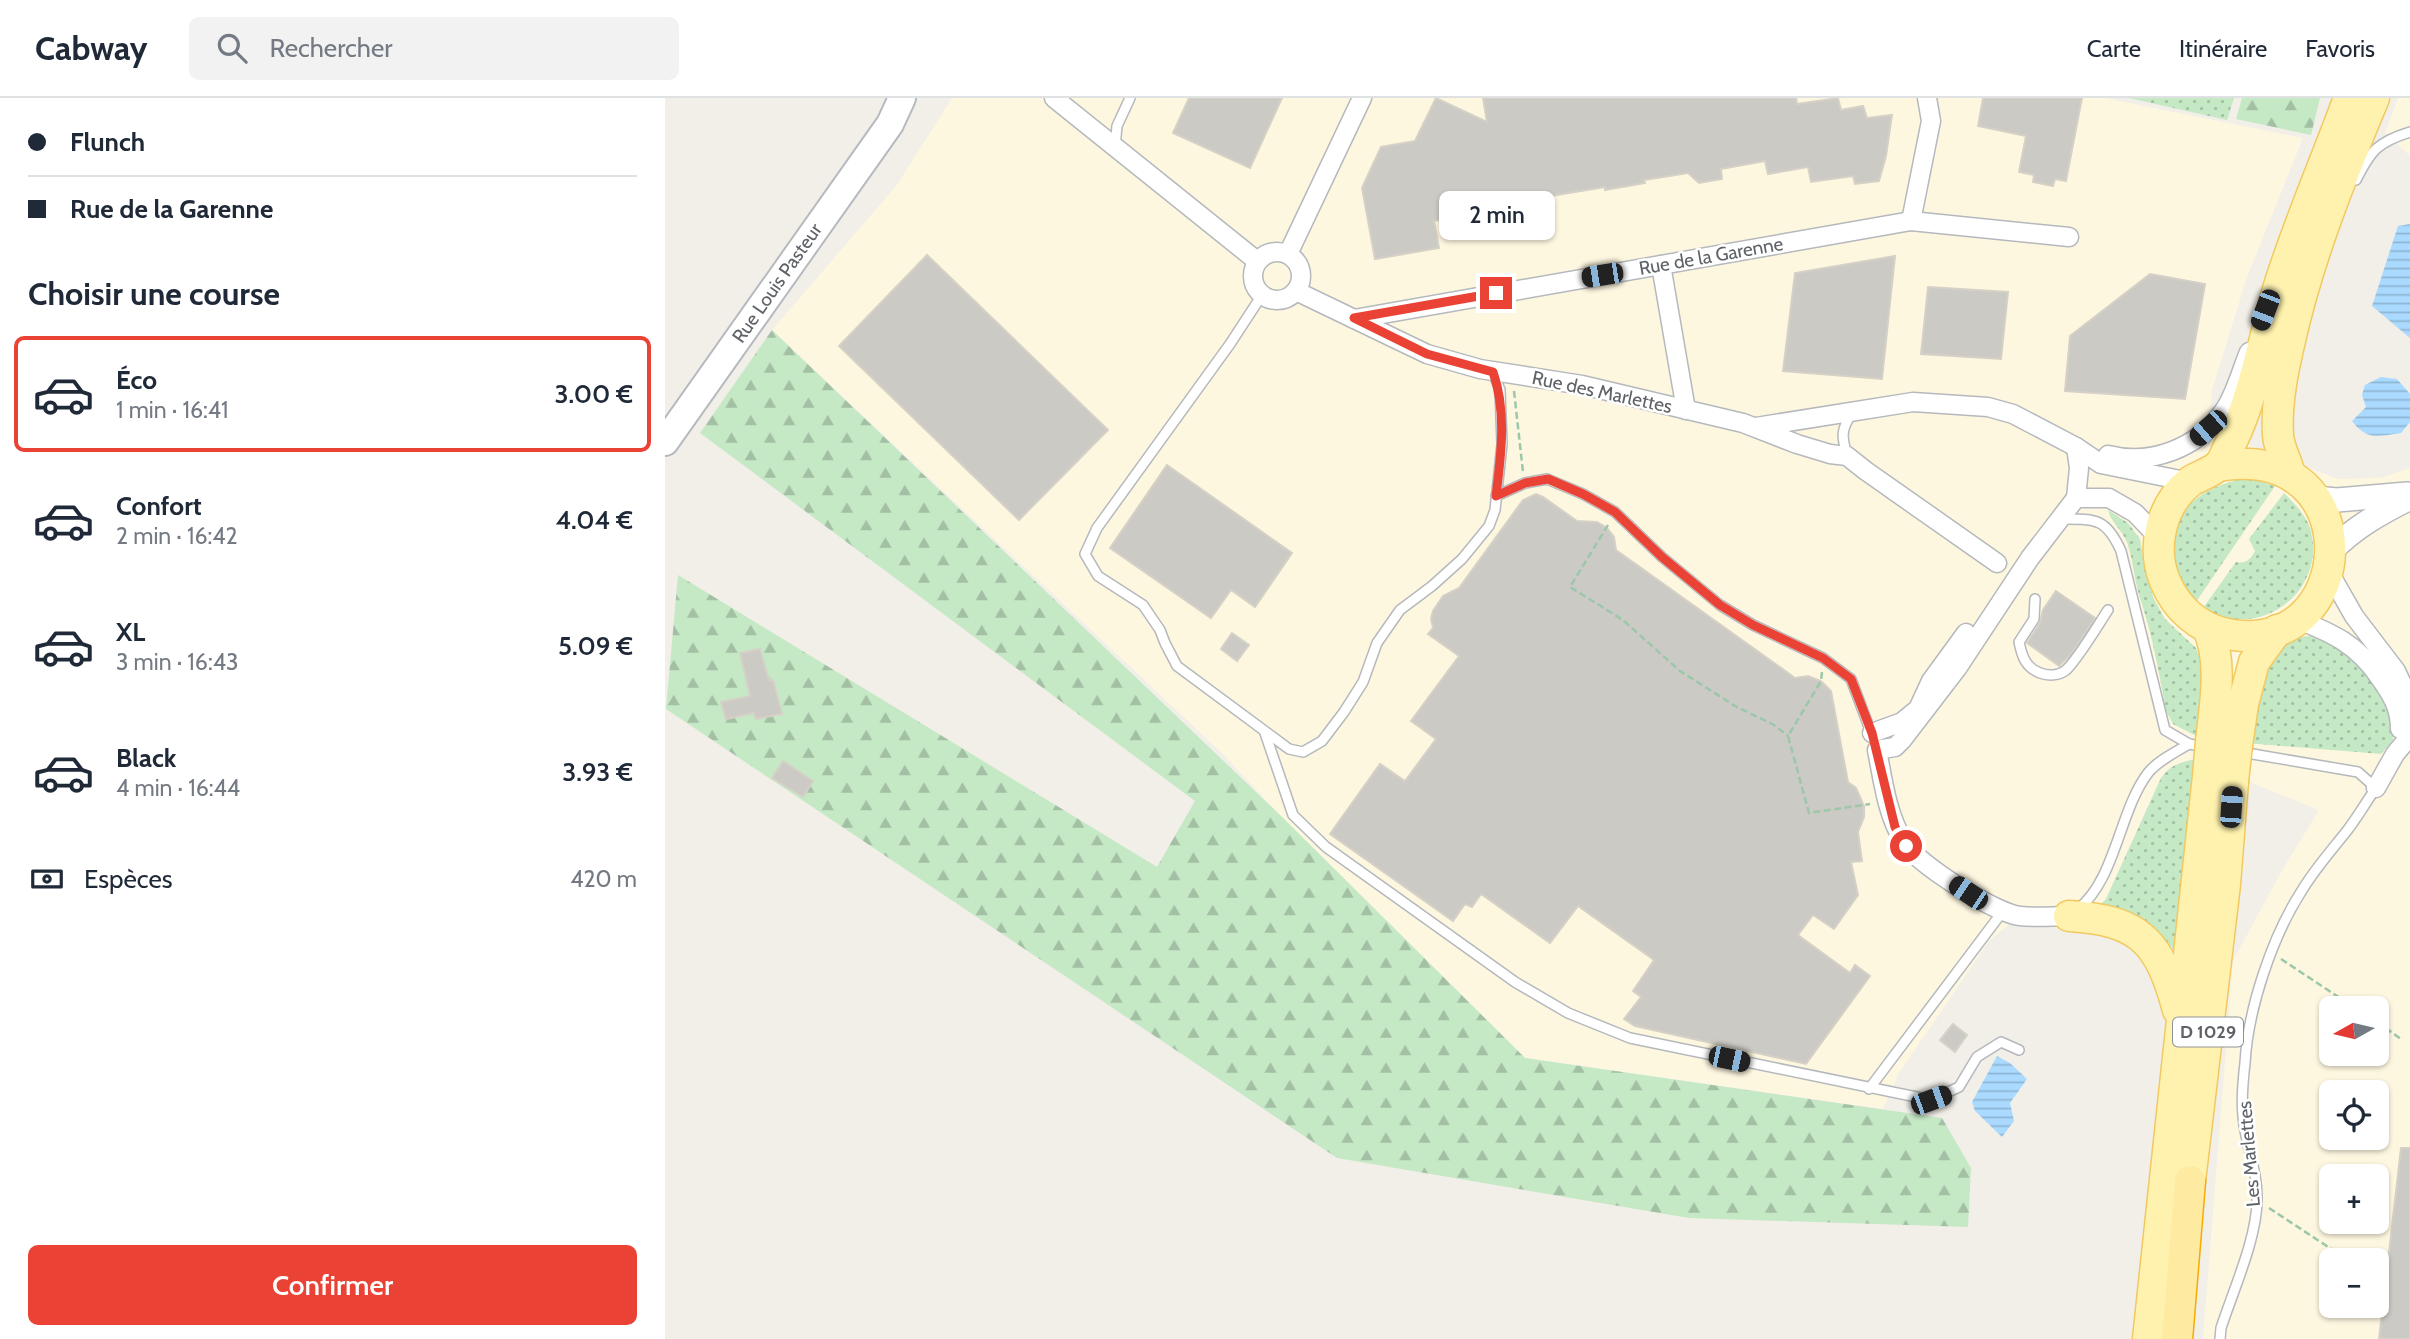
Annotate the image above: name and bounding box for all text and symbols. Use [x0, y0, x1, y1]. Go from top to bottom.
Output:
search box [189, 17, 679, 80]
text: Cabway [35, 28, 147, 68]
icon: search [213, 29, 251, 67]
text: Rechercher [269, 32, 392, 64]
text: Carte [2087, 34, 2141, 63]
text: Itinéraire [2179, 34, 2267, 63]
text: Favoris [2305, 34, 2375, 63]
text: Flunch [70, 126, 145, 158]
callout: 2 min [1438, 192, 1554, 240]
text: Rue de la Garenne [70, 193, 273, 225]
text: 2 min [1469, 201, 1525, 229]
street label: Rue Louis Pasteur [727, 219, 827, 347]
street label: Rue de la Garenne [1637, 232, 1785, 280]
car [1580, 261, 1625, 289]
text: Choisir une course [28, 274, 280, 313]
route end [1480, 277, 1512, 309]
car [2248, 287, 2283, 333]
icon: car [32, 363, 95, 426]
text: Éco [116, 364, 157, 396]
street label: Rue des Marlettes [1530, 366, 1674, 418]
text: 3.00 € [554, 378, 633, 410]
text: 1 min · 16:41 [116, 396, 229, 424]
car [2186, 406, 2231, 450]
icon: car [32, 489, 95, 552]
text: Confort [116, 490, 202, 522]
text: 4.04 € [555, 504, 633, 536]
text: 2 min · 16:42 [116, 522, 238, 550]
icon: car [32, 615, 95, 678]
text: XL [116, 616, 145, 648]
text: 5.09 € [558, 630, 633, 662]
text: 3 min · 16:43 [116, 648, 238, 676]
icon: car [32, 741, 95, 804]
text: Black [116, 742, 176, 774]
text: 3.93 € [562, 756, 633, 788]
text: 4 min · 16:44 [116, 774, 240, 802]
car [2220, 785, 2243, 829]
route start [1890, 830, 1922, 862]
icon: cash [28, 860, 66, 898]
text: Espèces [84, 863, 173, 895]
text: 420 m [570, 865, 637, 893]
car [1945, 873, 1992, 913]
north arrow [2319, 996, 2389, 1066]
map controls [2319, 996, 2389, 1318]
road number: D 1029 [2173, 1017, 2243, 1046]
car [1707, 1044, 1752, 1074]
button: locate [2319, 1080, 2389, 1150]
car [1908, 1083, 1955, 1117]
street label: Les Marlettes [2233, 1100, 2265, 1208]
button: + [2319, 1164, 2389, 1234]
button: Confirmer [28, 1245, 637, 1325]
button: − [2319, 1248, 2389, 1318]

